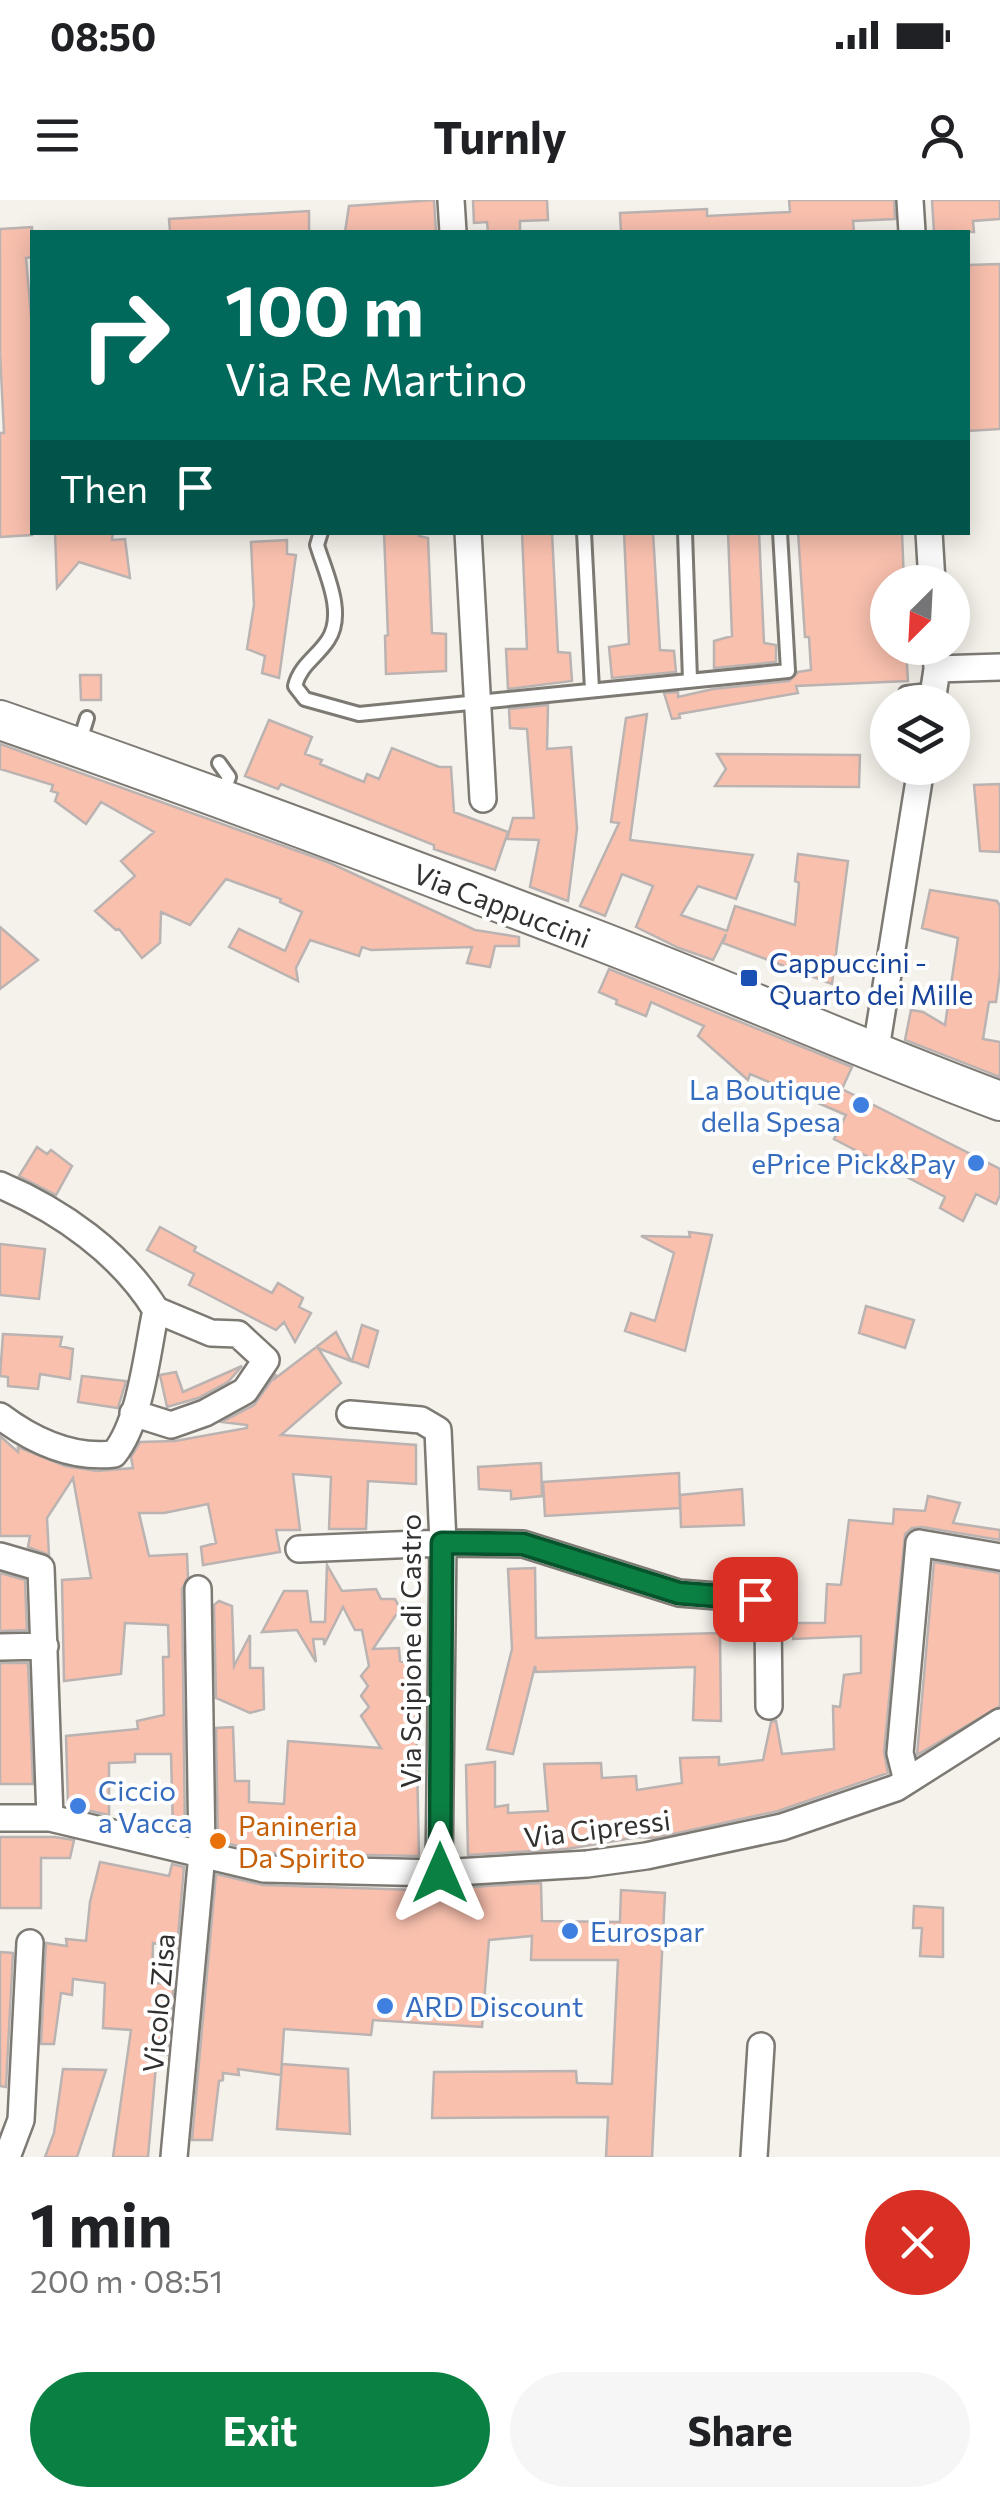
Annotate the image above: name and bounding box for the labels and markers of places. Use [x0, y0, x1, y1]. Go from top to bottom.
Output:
place label: Cappuccini - Quarto dei Mille [769, 945, 973, 1011]
marker: Cappuccini - Quarto dei Mille [738, 967, 760, 989]
place label: La Boutique della Spesa [689, 1072, 841, 1138]
marker: La Boutique della Spesa [850, 1094, 872, 1116]
place label: ePrice Pick&Pay [751, 1146, 956, 1180]
marker: ePrice Pick&Pay [965, 1152, 987, 1174]
pin [713, 1557, 798, 1642]
place label: Ciccio a Vacca [98, 1773, 193, 1839]
marker: Ciccio a Vacca [67, 1795, 89, 1817]
place label: Panineria Da Spirito [238, 1808, 365, 1874]
marker: Panineria Da Spirito [207, 1830, 229, 1852]
place label: Eurospar [590, 1914, 705, 1948]
marker: Eurospar [559, 1920, 581, 1942]
place label: ARD Discount [405, 1989, 583, 2023]
marker: ARD Discount [374, 1995, 396, 2017]

